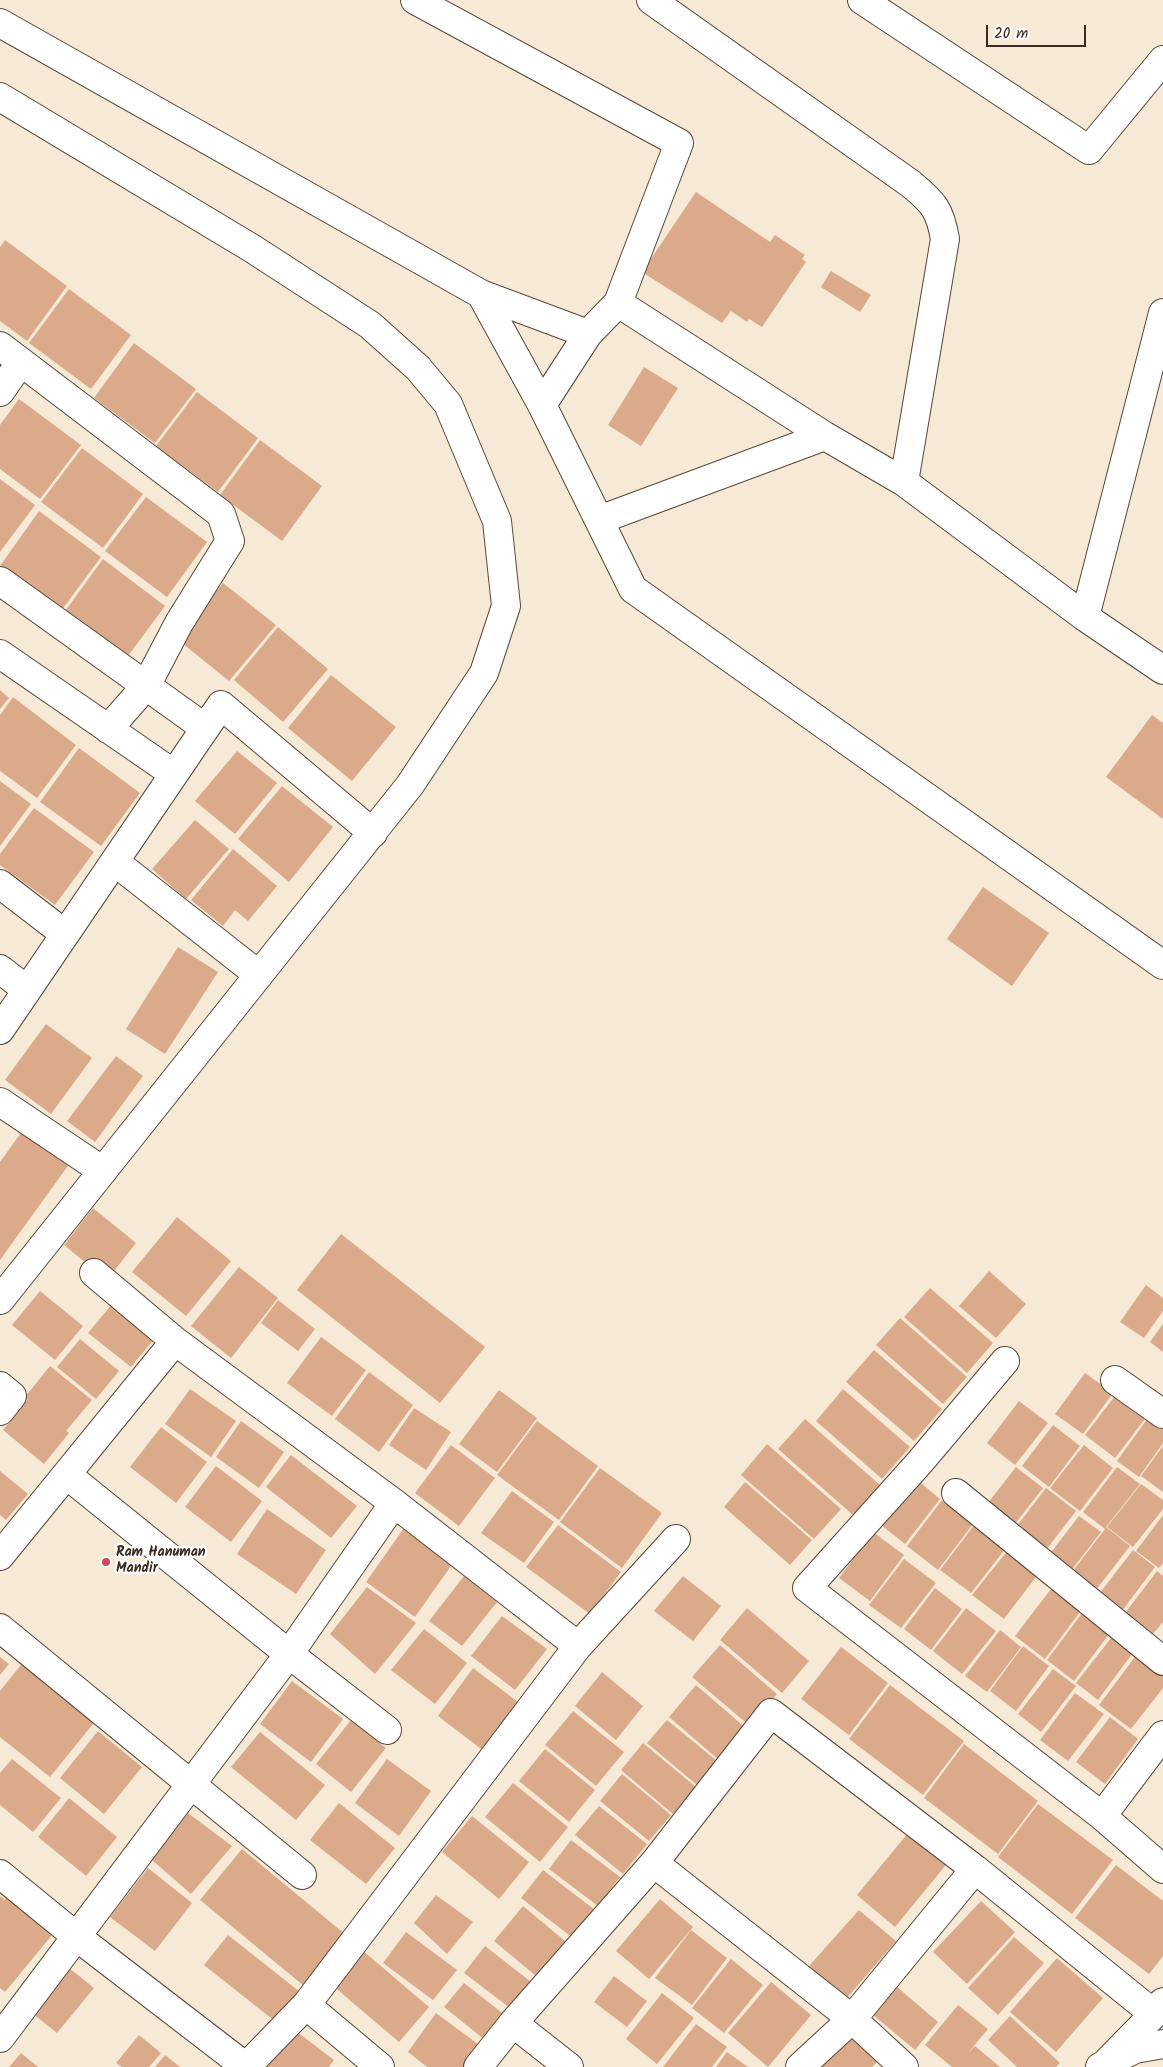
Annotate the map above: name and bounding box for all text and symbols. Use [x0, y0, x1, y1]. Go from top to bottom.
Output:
scale bar [988, 15, 1088, 47]
text: 20 m [994, 22, 1028, 46]
place label: Ram Hanuman Mandir [116, 1546, 206, 1578]
marker: Ram Hanuman Mandir [100, 1556, 112, 1568]

